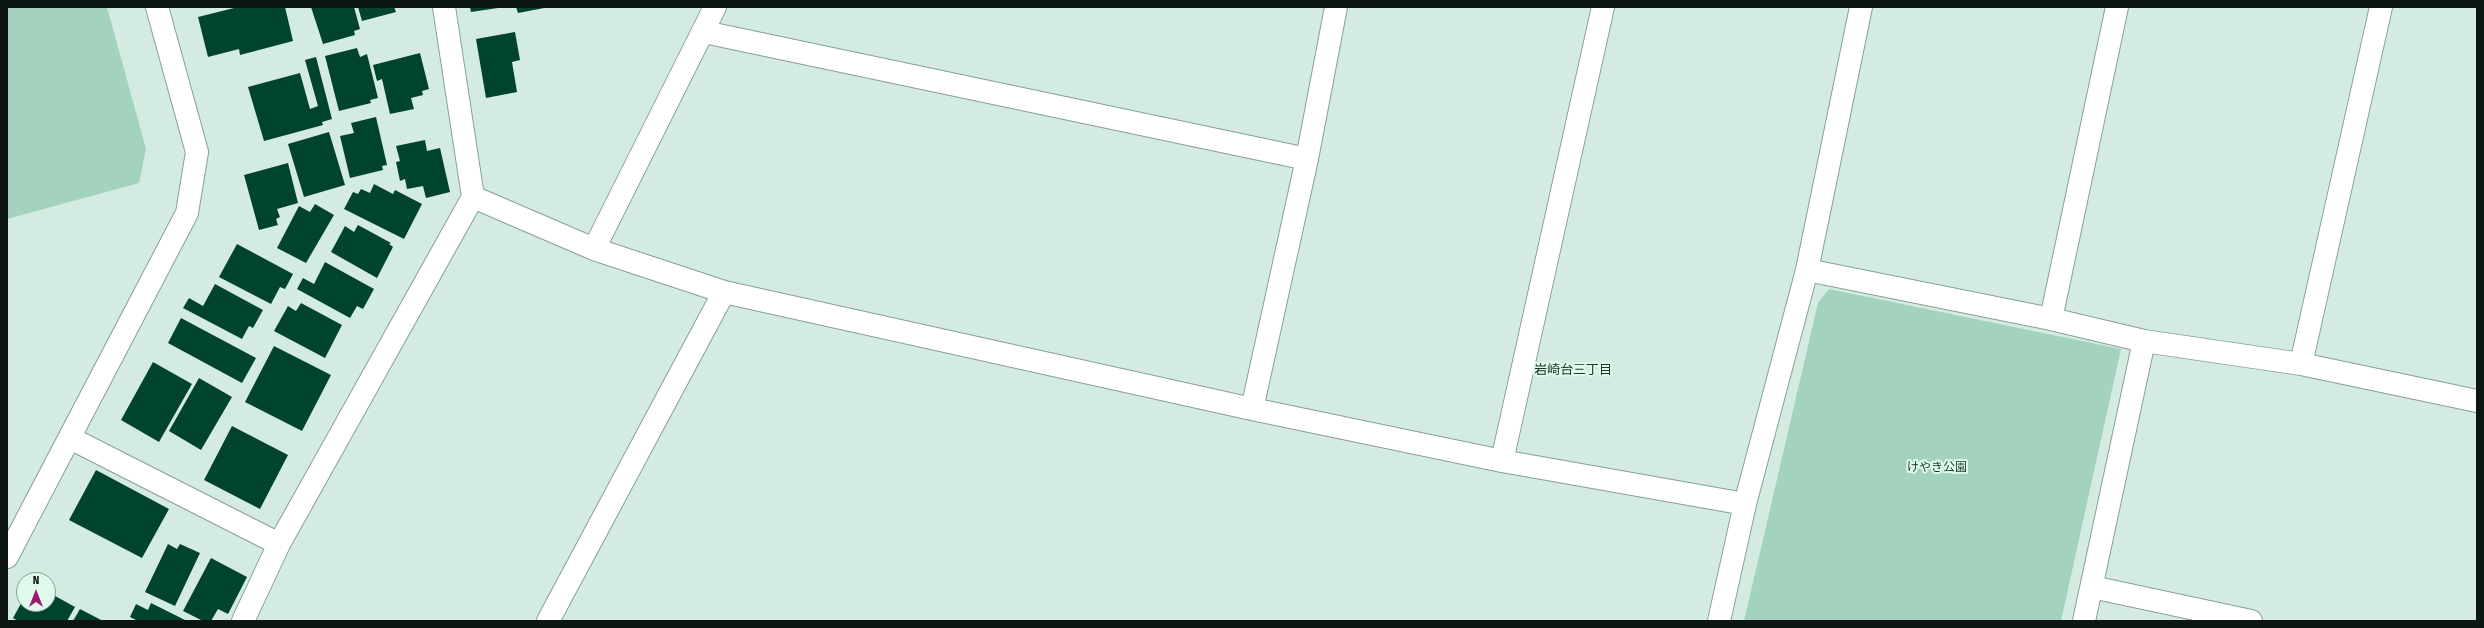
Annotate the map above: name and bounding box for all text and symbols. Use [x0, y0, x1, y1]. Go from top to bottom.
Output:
district label: 岩崎台三丁目 [1534, 362, 1612, 378]
park label: けやき公園 [1907, 461, 1967, 475]
north arrow [16, 572, 56, 612]
text: N [33, 574, 39, 587]

